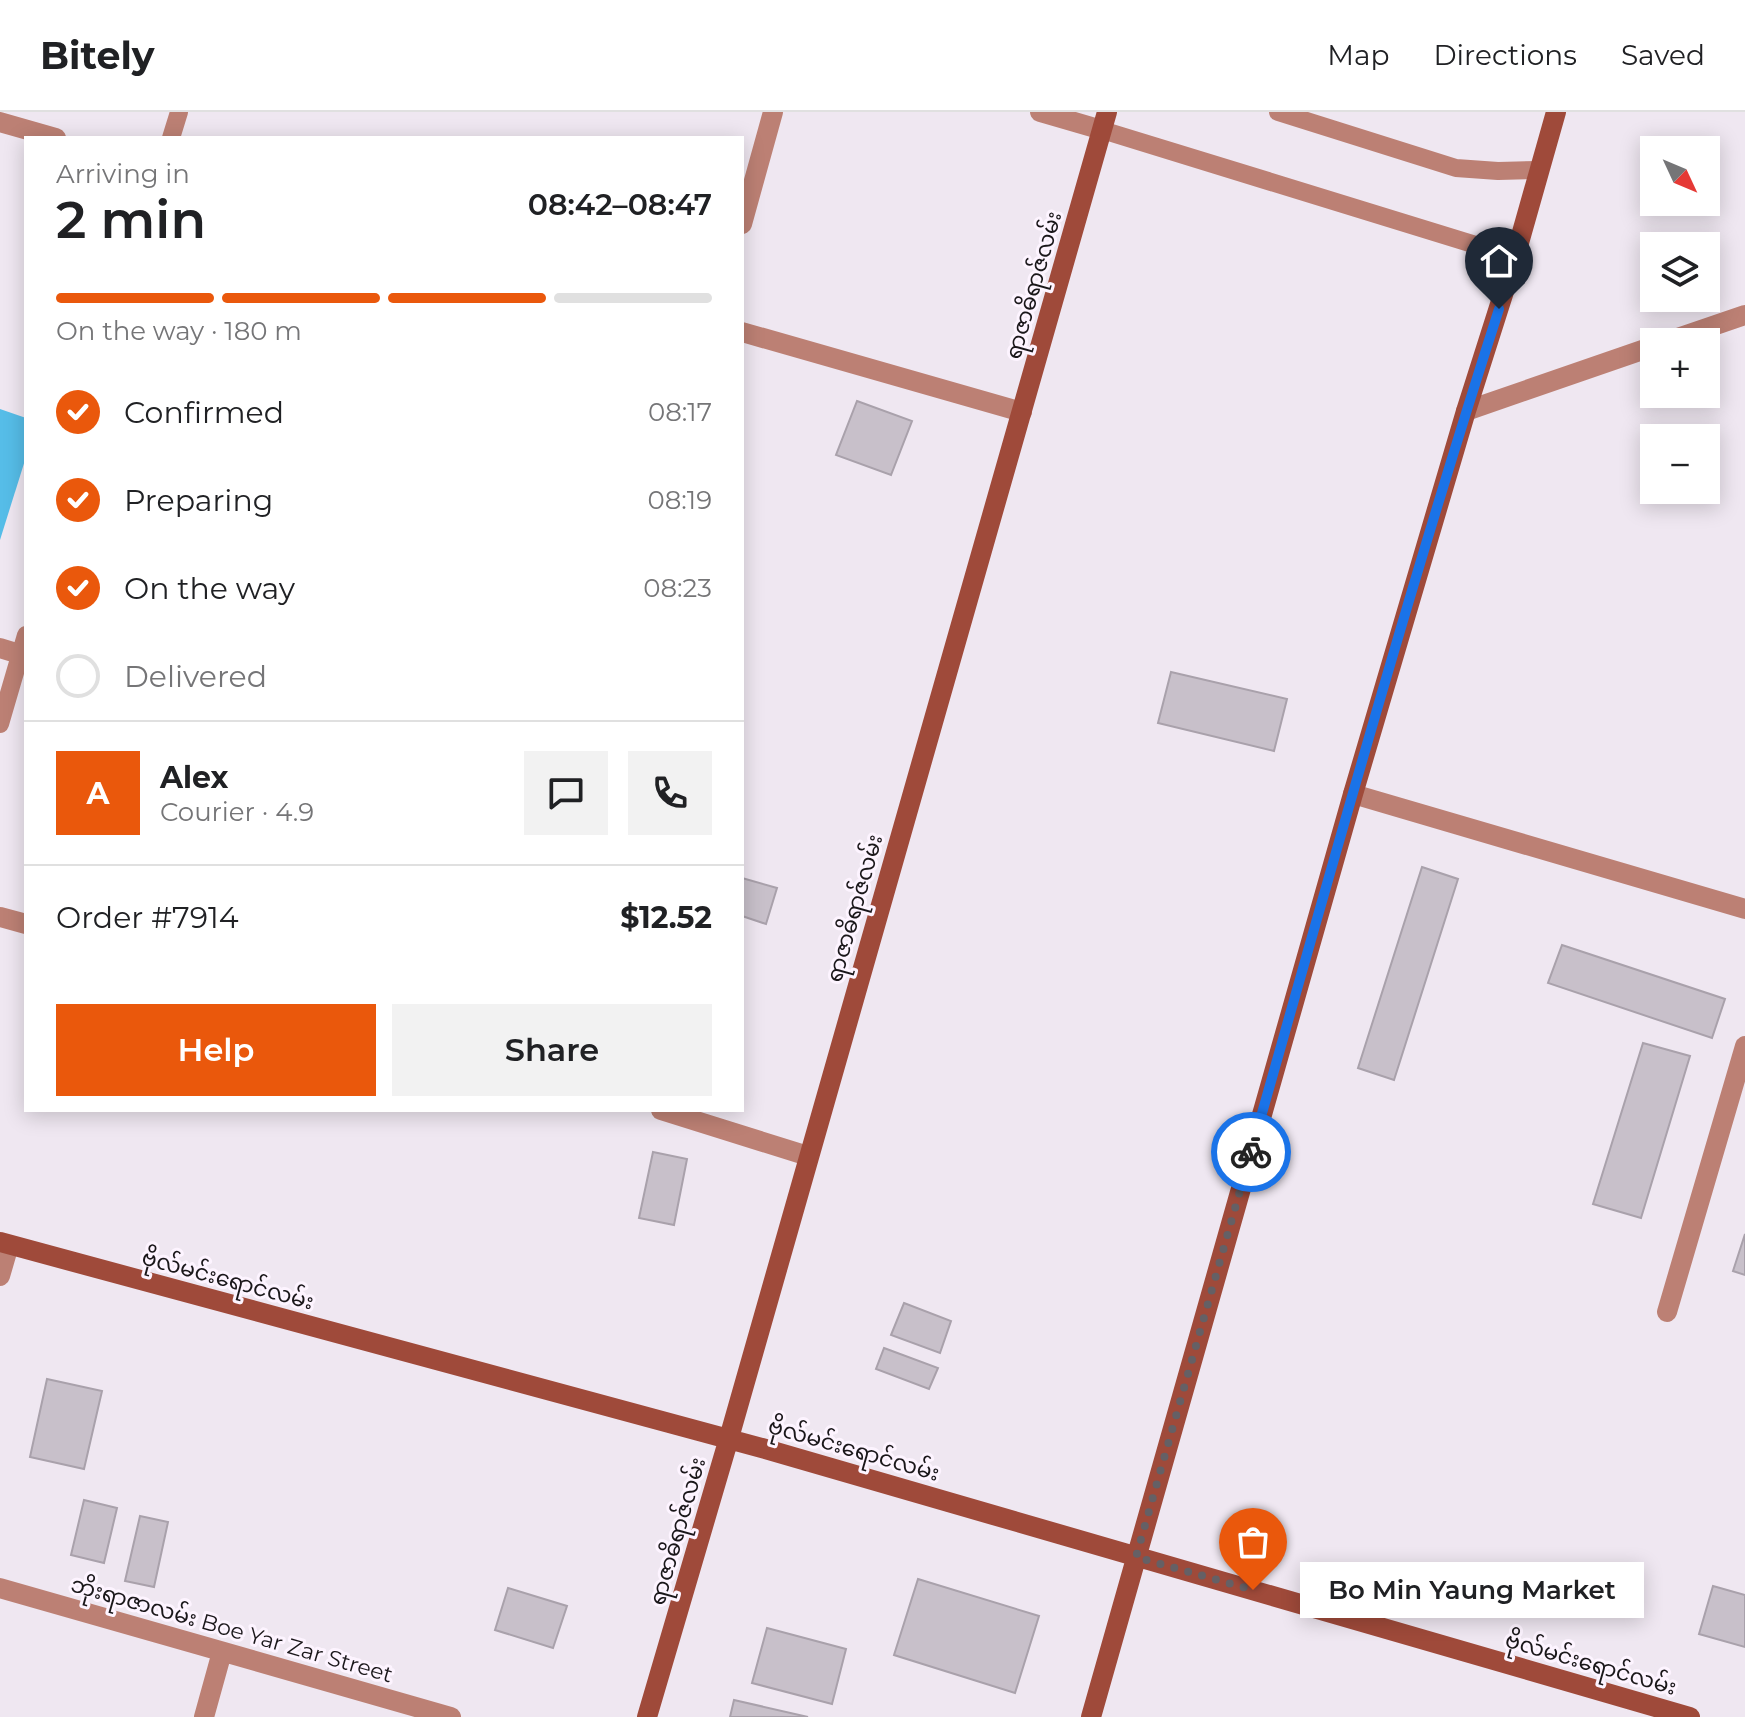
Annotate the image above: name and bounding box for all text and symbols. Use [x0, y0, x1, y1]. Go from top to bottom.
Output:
text: Bitely [40, 32, 155, 79]
text: Map [1327, 38, 1389, 72]
text: Directions [1433, 38, 1577, 72]
text: Saved [1621, 38, 1705, 72]
north arrow [1640, 136, 1720, 216]
map controls [1640, 136, 1720, 504]
text: Arriving in [56, 158, 190, 190]
text: 08:42–08:47 [528, 186, 712, 223]
text: 2 min [56, 188, 206, 251]
street label: ရာဇာဓိရာဇ်လမ်း [998, 208, 1071, 363]
pin [1465, 227, 1533, 309]
button: layers [1640, 232, 1720, 312]
icon: home [1477, 239, 1521, 283]
text: On the way · 180 m [56, 315, 302, 347]
button: + [1640, 328, 1720, 408]
icon: check [56, 390, 100, 434]
text: Confirmed [124, 394, 284, 431]
text: 08:17 [648, 396, 712, 428]
button: − [1640, 424, 1720, 504]
icon: check [56, 478, 100, 522]
text: Preparing [124, 482, 273, 519]
text: 08:19 [647, 484, 712, 516]
icon: check [56, 566, 100, 610]
text: On the way [124, 570, 295, 607]
text: 08:23 [643, 572, 712, 604]
text: Delivered [124, 658, 267, 695]
button: chat [524, 751, 608, 835]
button: phone [628, 751, 712, 835]
text: Alex [160, 759, 228, 796]
text: A [87, 775, 109, 812]
text: Courier · 4.9 [160, 796, 314, 828]
street label: ရာဇာဓိရာဇ်လမ်း [819, 831, 892, 986]
text: Order #7914 [56, 899, 239, 936]
text: $12.52 [620, 899, 712, 936]
button: Help [56, 1004, 376, 1096]
button: Share [392, 1004, 712, 1096]
courier [1211, 1112, 1291, 1192]
icon: bike [1229, 1130, 1273, 1174]
street label: ဗိုလ်မင်းရောင်လမ်း [138, 1242, 317, 1319]
street label: ဗိုလ်မင်းရောင်လမ်း [764, 1410, 943, 1491]
street label: ရာဇာဓိရာဇ်လမ်း [642, 1454, 715, 1609]
pin [1219, 1508, 1287, 1590]
icon: bag [1231, 1520, 1275, 1564]
callout: Bo Min Yaung Market [1301, 1562, 1645, 1618]
street label: ဘိုးရာဇာလမ်း Boe Yar Zar Street [67, 1569, 397, 1692]
text: Bo Min Yaung Market [1328, 1574, 1616, 1606]
street label: ဗိုလ်မင်းရောင်လမ်း [1501, 1624, 1680, 1705]

